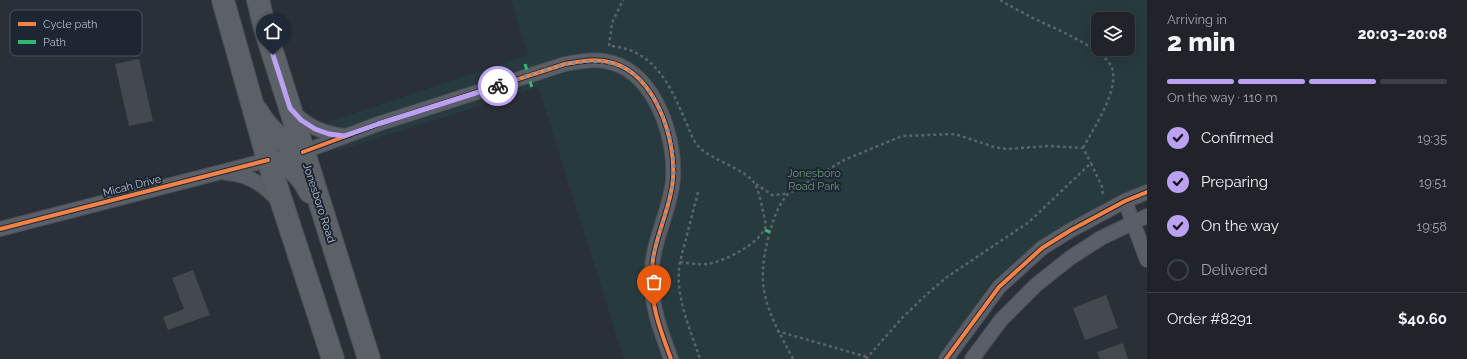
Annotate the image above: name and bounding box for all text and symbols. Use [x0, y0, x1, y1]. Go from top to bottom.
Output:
legend [10, 10, 142, 56]
map controls [1091, 12, 1135, 56]
button: layers [1091, 12, 1135, 56]
text: Arriving in [1167, 12, 1227, 27]
pin [256, 14, 290, 55]
text: Cycle path [43, 18, 97, 31]
icon: home [262, 20, 284, 42]
text: 20:03–20:08 [1358, 25, 1447, 43]
text: 2 min [1167, 27, 1235, 57]
text: Path [43, 36, 66, 49]
courier [478, 66, 518, 106]
icon: bike [487, 75, 509, 97]
text: On the way · 110 m [1167, 90, 1278, 105]
icon: check [1167, 127, 1189, 149]
text: Confirmed [1201, 129, 1274, 147]
text: 19:35 [1417, 131, 1447, 146]
street label: Jonesboro Road [300, 162, 338, 244]
park label: Jonesboro Road Park [787, 167, 841, 193]
icon: check [1167, 171, 1189, 193]
street label: Micah Drive [102, 172, 163, 200]
text: Preparing [1201, 173, 1268, 191]
text: 19:51 [1419, 175, 1447, 190]
icon: check [1167, 215, 1189, 237]
text: On the way [1201, 217, 1279, 235]
text: 19:58 [1417, 219, 1447, 234]
text: Delivered [1201, 261, 1268, 279]
pin [637, 265, 671, 306]
icon: bag [643, 271, 665, 293]
text: Order #8291 [1167, 310, 1252, 328]
text: $40.60 [1398, 310, 1447, 328]

